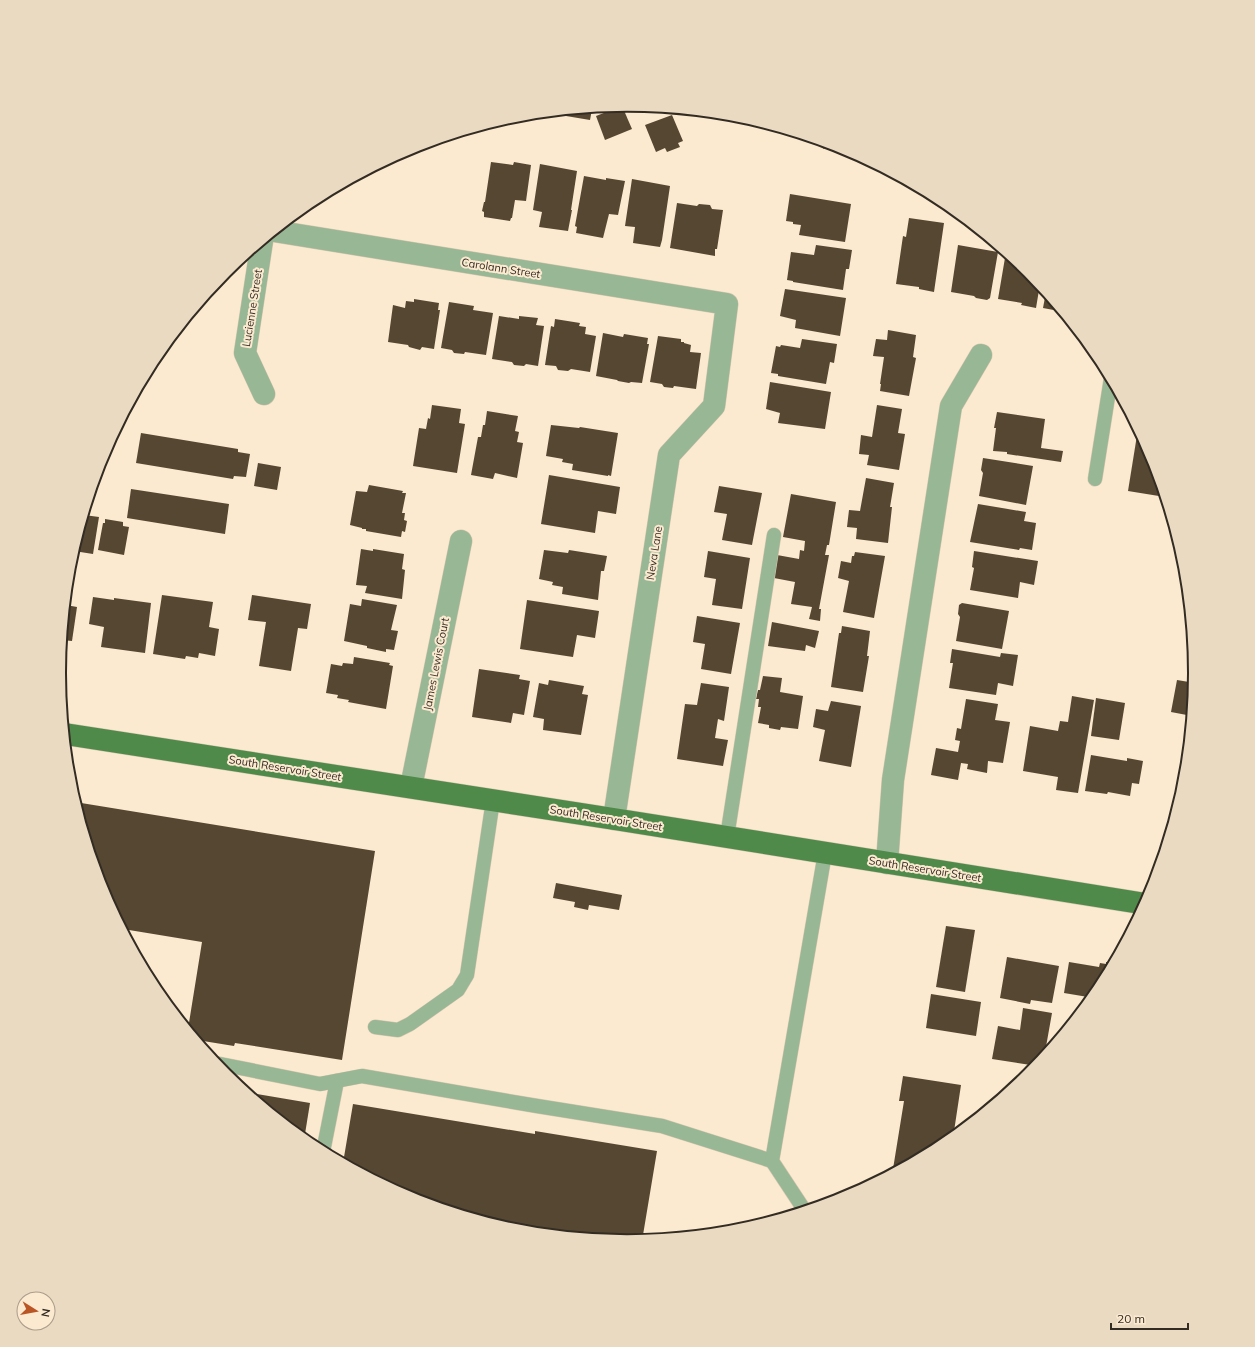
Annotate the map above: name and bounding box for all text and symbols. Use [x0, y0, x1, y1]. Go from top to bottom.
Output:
street label: Carolann Street [461, 255, 542, 281]
street label: Lucienne Street [239, 268, 265, 348]
street label: Neva Lane [643, 525, 665, 581]
street label: James Lewis Court [420, 616, 452, 712]
street label: South Reservoir Street [228, 752, 342, 784]
street label: South Reservoir Street [549, 802, 663, 834]
street label: South Reservoir Street [868, 853, 982, 885]
north arrow [16, 1291, 56, 1331]
scale bar [1111, 1305, 1188, 1331]
text: N [38, 1307, 53, 1318]
text: 20 m [1117, 1311, 1145, 1326]

